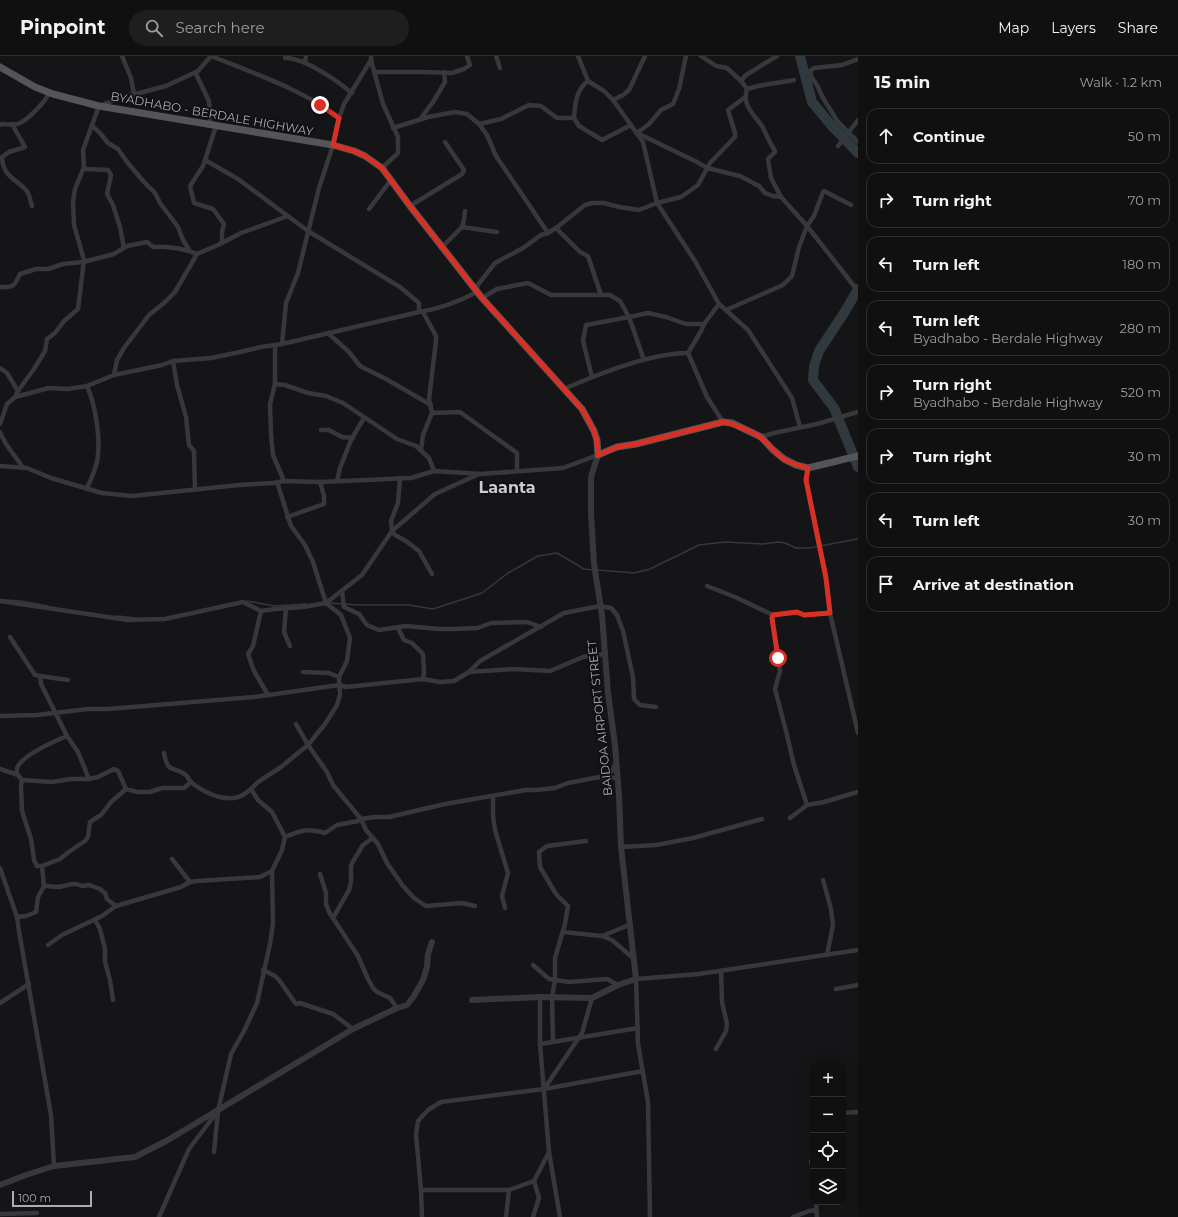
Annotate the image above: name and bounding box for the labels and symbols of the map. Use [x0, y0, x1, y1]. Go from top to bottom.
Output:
street label: BYADHABO - BERDALE HIGHWAY [110, 88, 315, 139]
route end [311, 96, 329, 114]
district label: Laanta [478, 478, 536, 497]
street label: BAIDOA AIRPORT STREET [584, 639, 615, 797]
route start [769, 649, 787, 667]
scale bar [12, 1189, 92, 1208]

